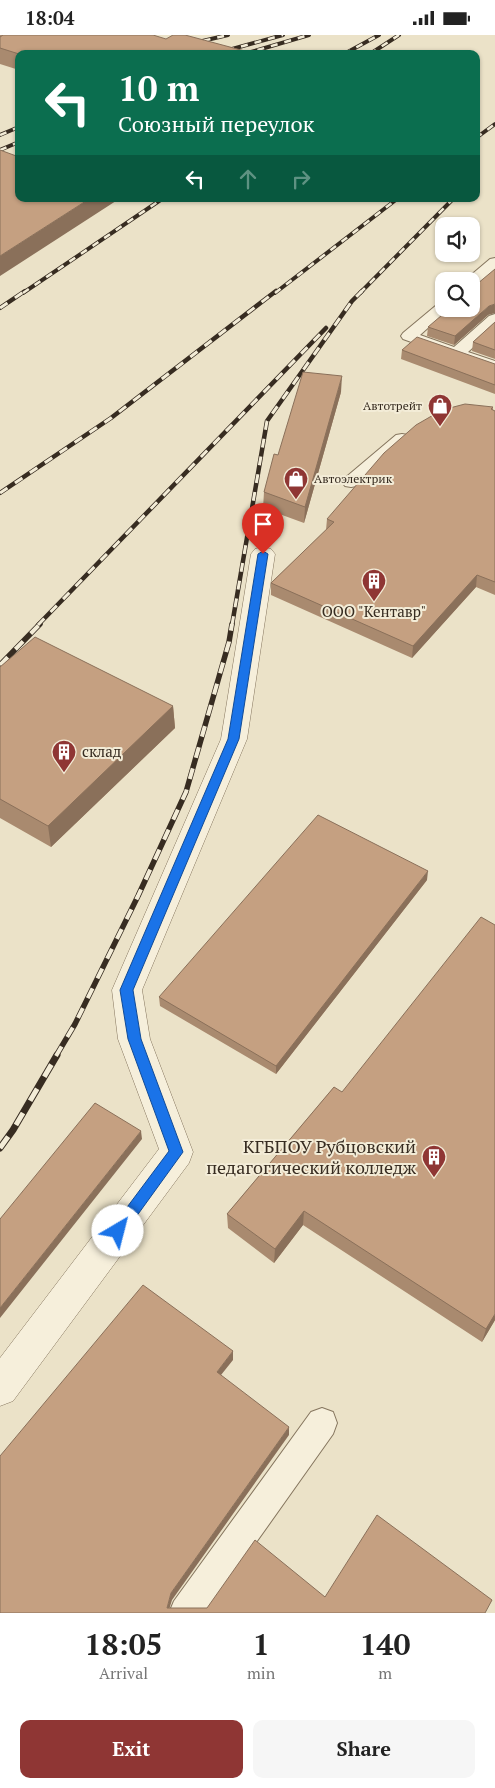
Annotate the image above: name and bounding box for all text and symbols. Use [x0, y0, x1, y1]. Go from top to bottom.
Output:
text: 18:04 [25, 5, 74, 30]
text: 10 m [118, 65, 199, 111]
icon: left [35, 70, 100, 135]
text: Союзный переулок [118, 109, 314, 138]
icon: left [181, 165, 209, 193]
icon: ahead [234, 165, 262, 193]
icon: right [287, 165, 315, 193]
map controls [435, 217, 480, 317]
button: sound [435, 217, 480, 262]
button: search [435, 272, 480, 317]
shop icon: Автотрейт [427, 393, 453, 427]
place label: Автотрейт [363, 398, 422, 413]
shop icon: Автоэлектрик [283, 466, 309, 500]
place label: Автоэлектрик [314, 471, 393, 486]
pin [242, 503, 284, 554]
icon: arrive [249, 510, 277, 538]
building icon: ООО "Кентавр" [361, 568, 387, 602]
place label: ООО "Кентавр" [322, 601, 426, 621]
building icon: склад [51, 739, 77, 773]
place label: склад [82, 741, 122, 761]
place label: КГБПОУ Рубцовский педагогический колледж [206, 1134, 416, 1179]
building icon: КГБПОУ Рубцовский педагогический колледж [421, 1144, 447, 1178]
position arrow [91, 1204, 143, 1256]
text: 18:05 [84, 1624, 163, 1664]
text: 1 [253, 1624, 270, 1664]
text: 140 [360, 1624, 411, 1664]
text: Arrival [99, 1662, 148, 1684]
text: min [247, 1662, 275, 1684]
text: m [378, 1662, 392, 1684]
button: Exit [20, 1720, 243, 1778]
button: Share [253, 1720, 475, 1778]

